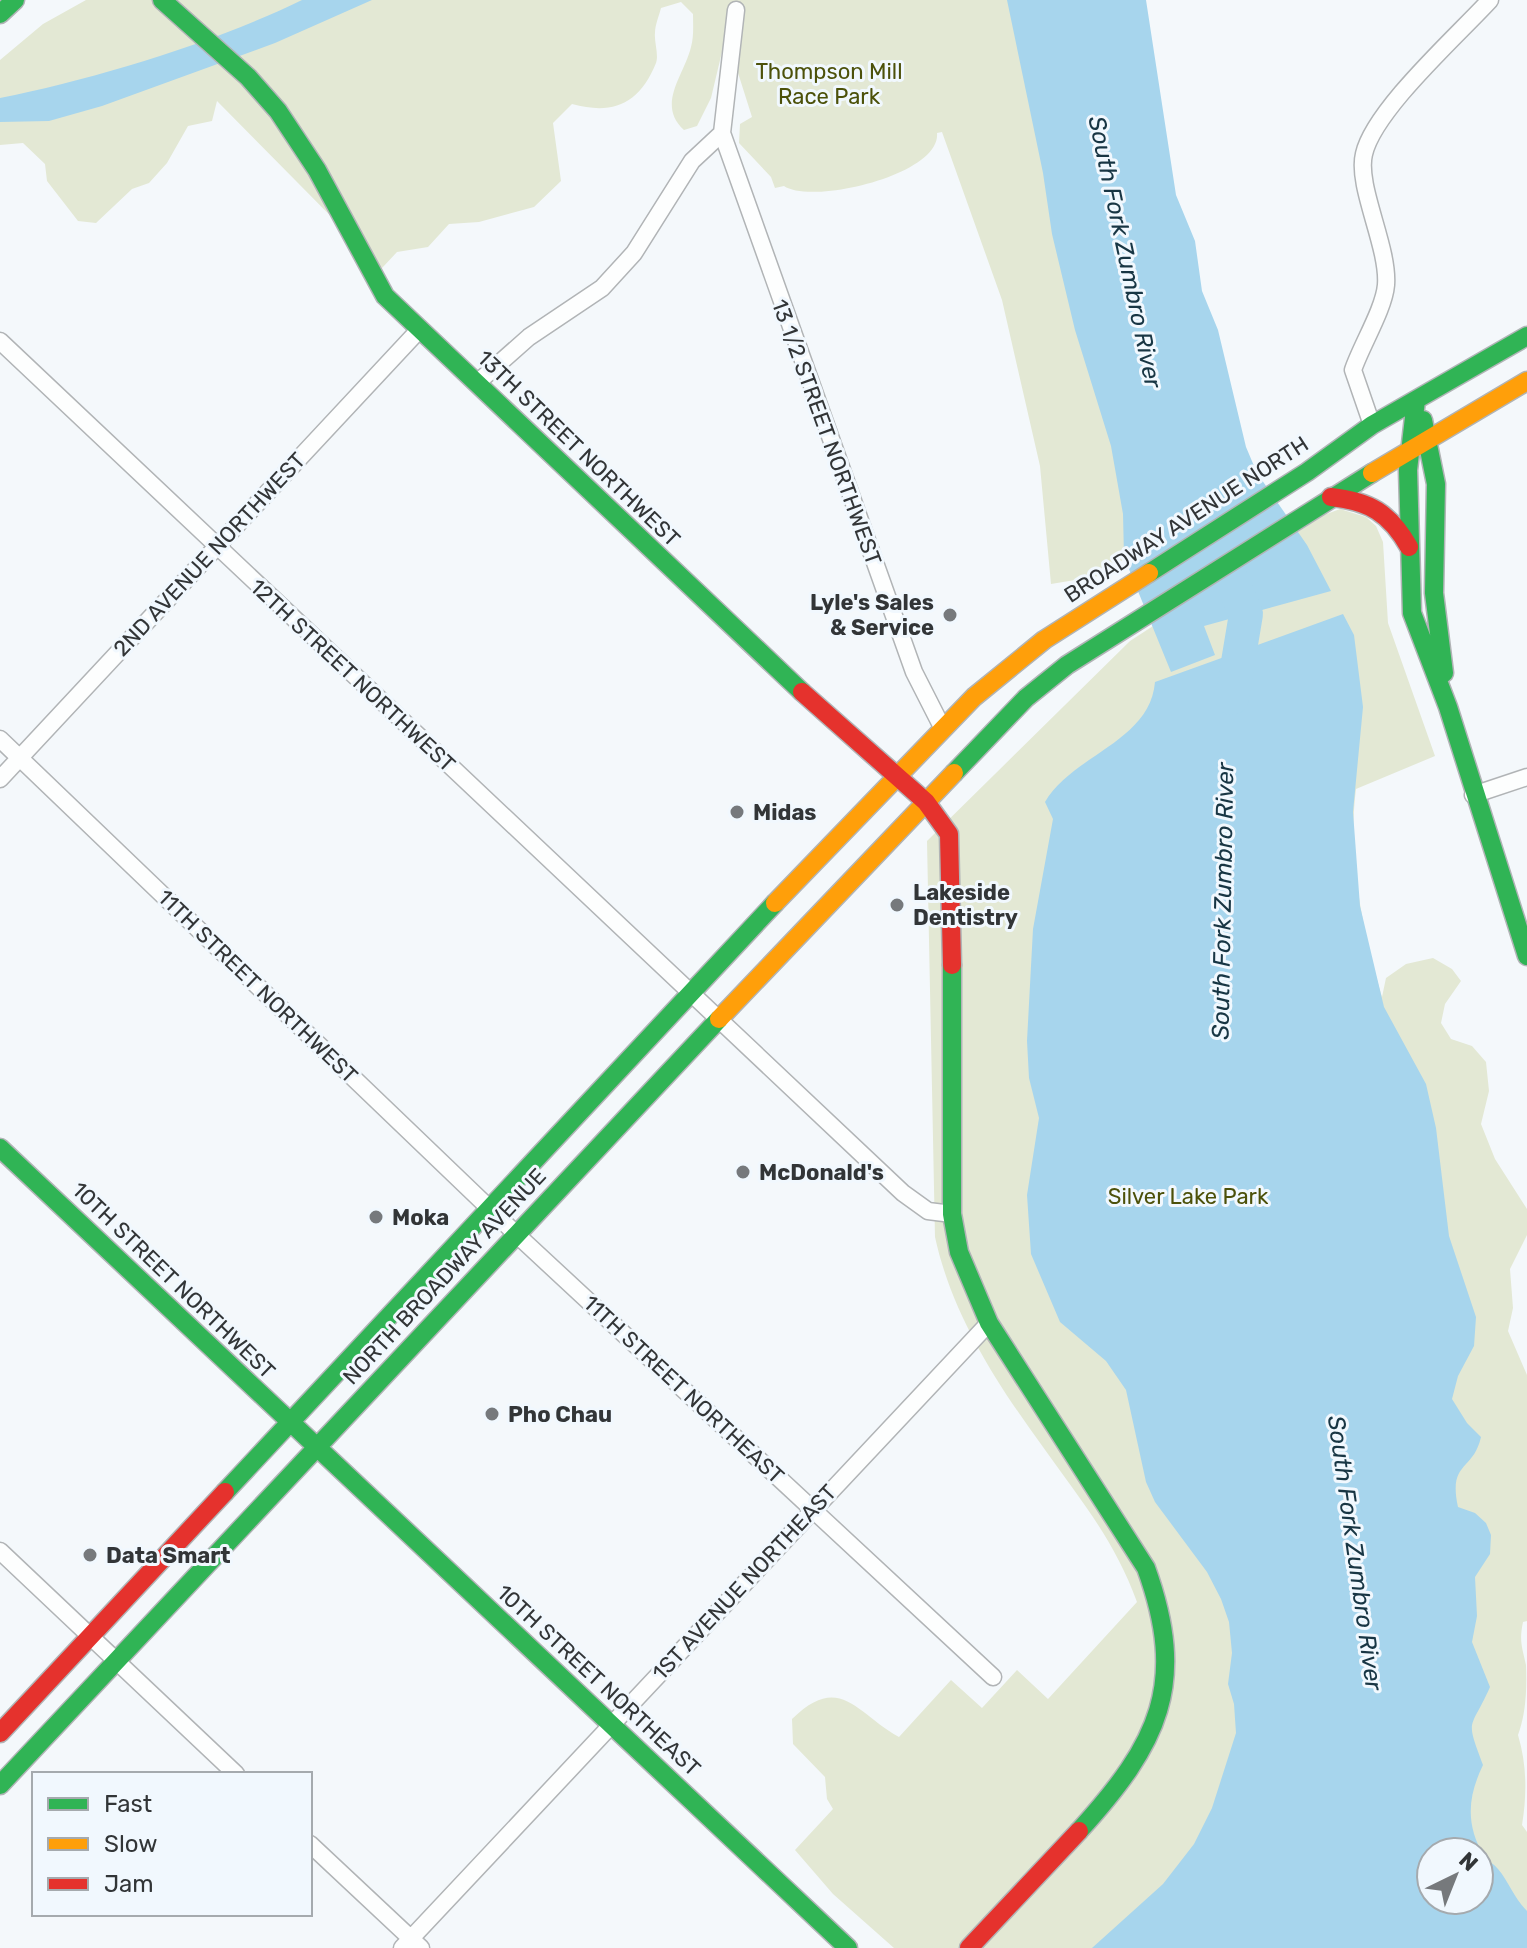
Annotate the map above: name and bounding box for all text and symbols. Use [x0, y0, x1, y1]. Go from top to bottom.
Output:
park label: Thompson Mill Race Park [755, 58, 903, 110]
water label: South Fork Zumbro River [1082, 113, 1168, 391]
street label: 13 1/2 STREET NORTHWEST [766, 296, 887, 569]
street label: 13TH STREET NORTHWEST [472, 344, 686, 553]
street label: BROADWAY AVENUE NORTH [1059, 430, 1313, 609]
street label: 2ND AVENUE NORTHWEST [108, 447, 311, 662]
street label: 12TH STREET NORTHWEST [244, 573, 461, 778]
place label: Lyle's Sales & Service [810, 589, 934, 641]
marker: Lyle's Sales & Service [941, 606, 959, 624]
water label: South Fork Zumbro River [1207, 761, 1239, 1040]
place label: Midas [753, 799, 817, 826]
marker: Midas [728, 803, 746, 821]
place label: Lakeside Dentistry [913, 879, 1018, 931]
street label: 11TH STREET NORTHWEST [152, 884, 363, 1089]
marker: Lakeside Dentistry [888, 896, 906, 914]
place label: McDonald's [759, 1159, 884, 1186]
street label: NORTH BROADWAY AVENUE [337, 1163, 552, 1390]
marker: McDonald's [734, 1163, 752, 1181]
street label: 10TH STREET NORTHWEST [66, 1176, 281, 1385]
park label: Silver Lake Park [1108, 1183, 1269, 1210]
place label: Moka [392, 1204, 449, 1231]
marker: Moka [367, 1208, 385, 1226]
street label: 11TH STREET NORTHEAST [578, 1289, 790, 1490]
place label: Pho Chau [508, 1401, 612, 1428]
marker: Pho Chau [483, 1405, 501, 1423]
water label: South Fork Zumbro River [1322, 1414, 1388, 1693]
street label: 1ST AVENUE NORTHEAST [647, 1479, 842, 1686]
place label: Data Smart [106, 1542, 231, 1569]
marker: Data Smart [81, 1546, 99, 1564]
street label: 10TH STREET NORTHEAST [491, 1579, 706, 1782]
legend [32, 1772, 312, 1916]
text: Fast [104, 1790, 152, 1818]
text: Slow [104, 1830, 157, 1858]
north arrow [1415, 1836, 1495, 1916]
text: N [1453, 1846, 1483, 1877]
text: Jam [104, 1870, 154, 1898]

